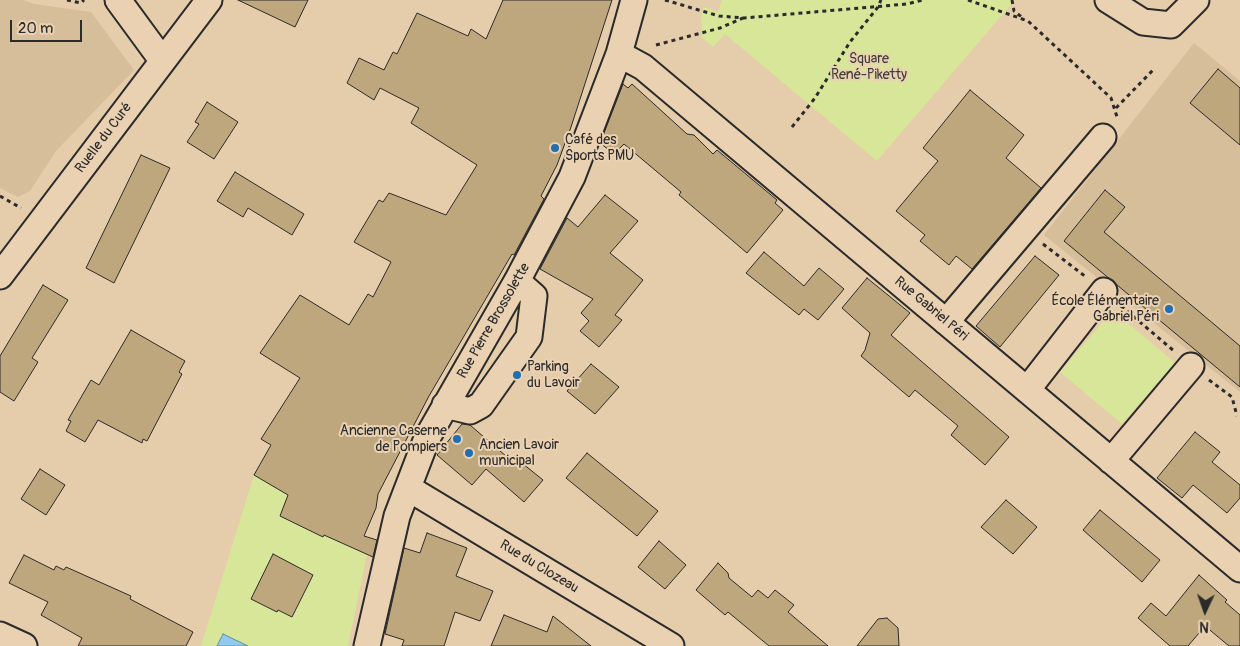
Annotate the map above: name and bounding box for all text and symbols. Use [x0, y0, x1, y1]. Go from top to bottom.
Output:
scale bar [12, 10, 85, 42]
text: 20 m [18, 19, 53, 38]
park label: Square René-Piketty [831, 51, 907, 84]
street label: Ruelle du Curé [72, 100, 136, 176]
place label: Café des Sports PMU [565, 132, 634, 164]
marker: Café des Sports PMU [549, 142, 561, 154]
street label: Rue Pierre Brossolette [454, 260, 534, 382]
street label: Rue Gabriel Péri [891, 273, 971, 345]
place label: École Élémentaire Gabriel Péri [1052, 293, 1159, 326]
marker: École Élémentaire Gabriel Péri [1163, 303, 1175, 315]
place label: Parking du Lavoir [527, 359, 580, 392]
marker: Parking du Lavoir [511, 369, 523, 381]
place label: Ancienne Caserne de Pompiers [340, 423, 447, 456]
marker: Ancienne Caserne de Pompiers [451, 433, 463, 445]
place label: Ancien Lavoir municipal [479, 437, 559, 470]
marker: Ancien Lavoir municipal [463, 447, 475, 459]
street label: Rue du Clozeau [497, 537, 581, 597]
north arrow [1180, 586, 1230, 636]
text: N [1199, 618, 1209, 635]

